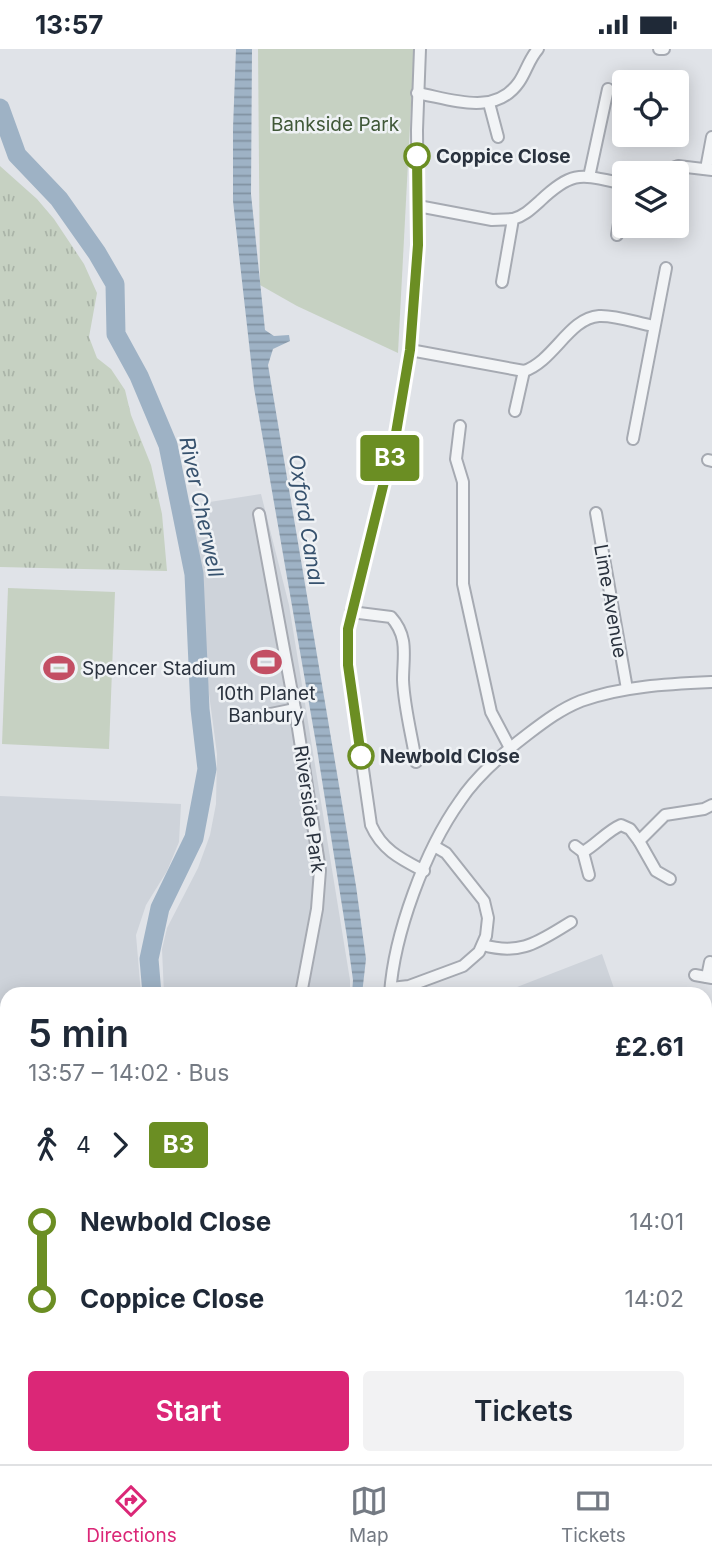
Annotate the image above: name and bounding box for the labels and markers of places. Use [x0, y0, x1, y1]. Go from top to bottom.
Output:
marker: Coppice Close [404, 143, 430, 169]
place label: Coppice Close [436, 145, 571, 168]
sports icon: 10th Planet Banbury [249, 645, 283, 679]
sports icon: Spencer Stadium [42, 651, 76, 685]
place label: Spencer Stadium [82, 657, 236, 680]
place label: 10th Planet Banbury [217, 682, 315, 727]
marker: Newbold Close [348, 743, 374, 769]
place label: Newbold Close [380, 745, 520, 768]

